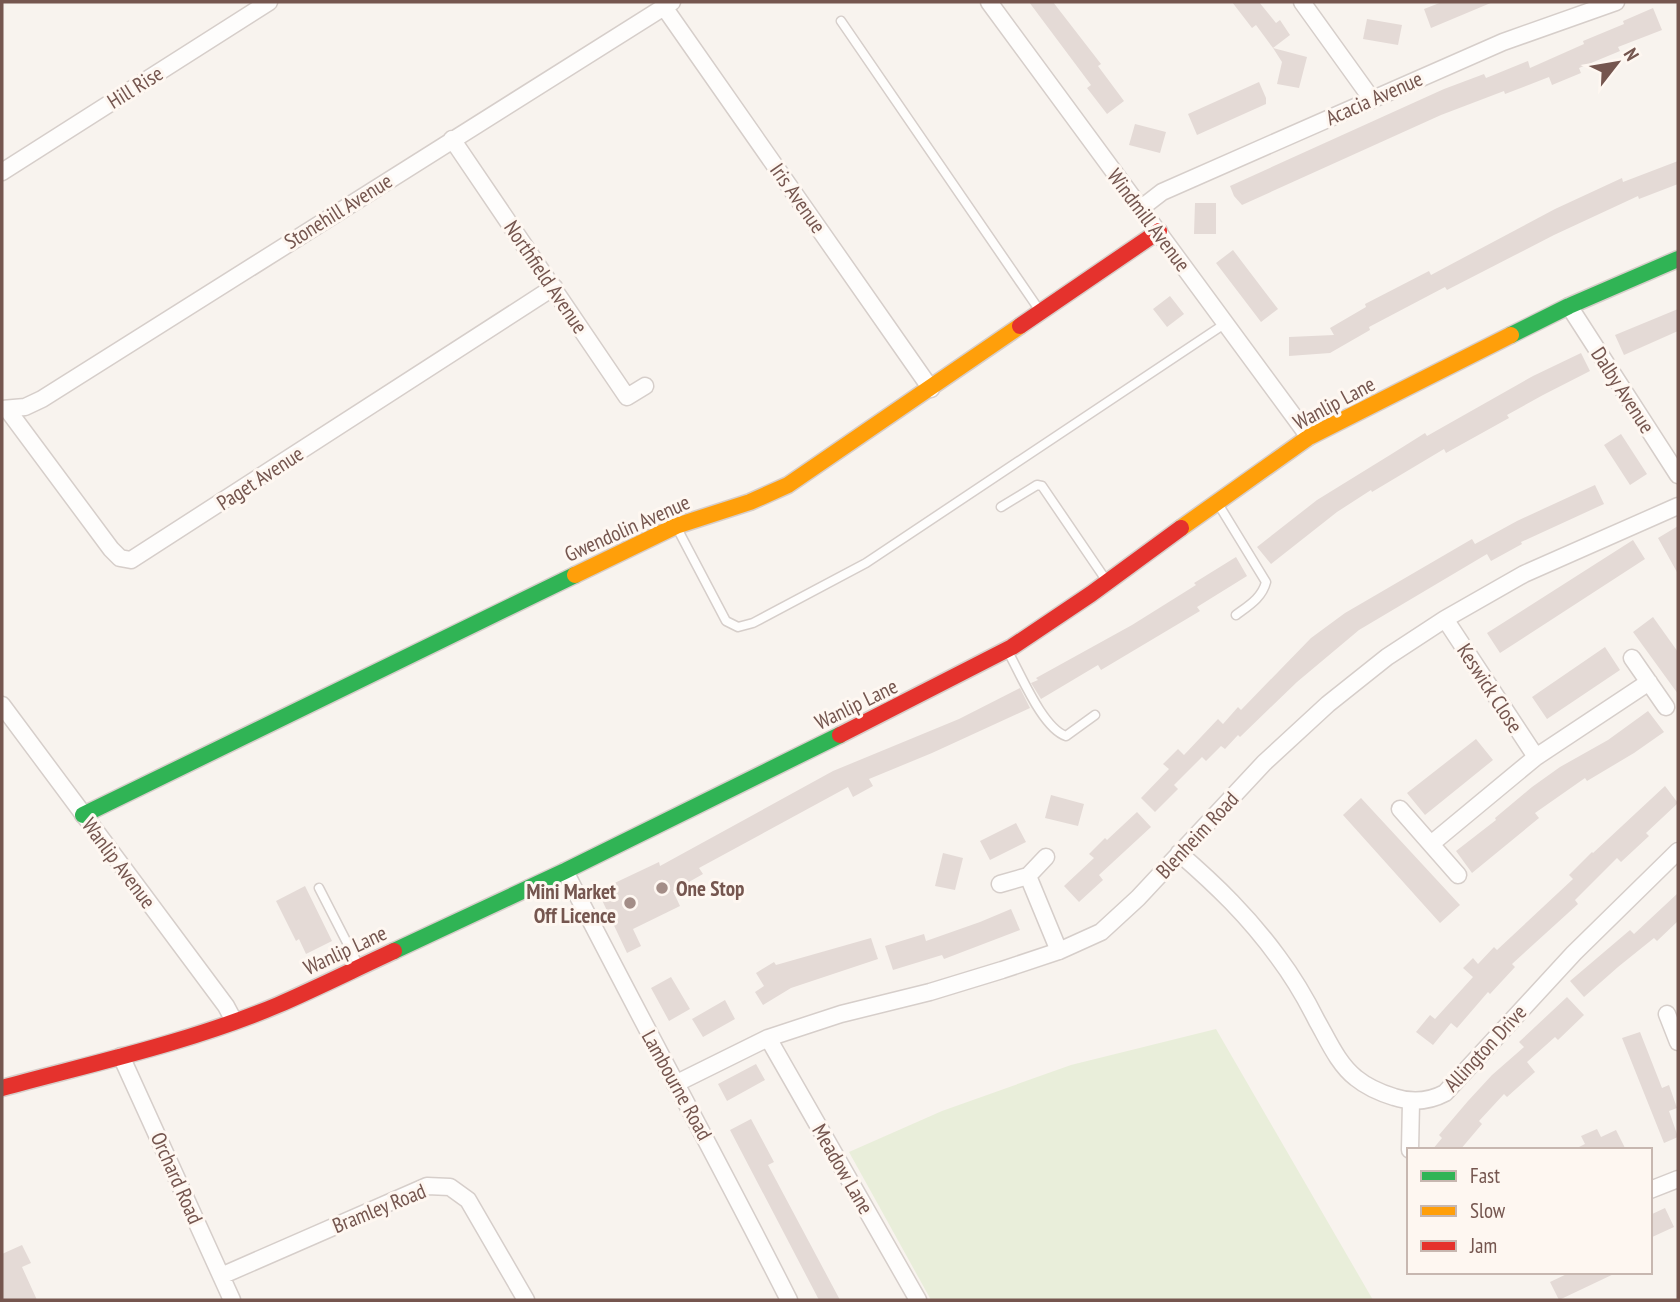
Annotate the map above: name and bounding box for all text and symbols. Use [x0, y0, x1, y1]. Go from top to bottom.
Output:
north arrow [1582, 28, 1652, 98]
text: N [1619, 44, 1645, 65]
street label: Hill Rise [102, 60, 168, 114]
street label: Acacia Avenue [1321, 65, 1427, 131]
street label: Iris Avenue [764, 158, 832, 238]
street label: Windmill Avenue [1102, 163, 1196, 277]
street label: Stonehill Avenue [279, 167, 397, 255]
street label: Northfield Avenue [498, 215, 594, 339]
street label: Dalby Avenue [1585, 342, 1661, 438]
street label: Wanlip Lane [1288, 370, 1380, 436]
street label: Paget Avenue [212, 440, 308, 516]
street label: Gwendolin Avenue [560, 488, 694, 568]
street label: Keswick Close [1451, 638, 1529, 738]
street label: Wanlip Lane [810, 672, 902, 736]
street label: Blenheim Road [1150, 786, 1244, 884]
street label: Wanlip Avenue [76, 812, 162, 914]
place label: One Stop [676, 875, 744, 902]
place label: Mini Market Off Licence [527, 878, 616, 929]
marker: One Stop [654, 880, 670, 896]
marker: Mini Market Off Licence [622, 895, 638, 911]
street label: Wanlip Lane [299, 919, 391, 981]
street label: Allington Drive [1438, 999, 1532, 1097]
street label: Lambourne Road [636, 1025, 718, 1145]
street label: Meadow Lane [806, 1119, 880, 1219]
street label: Orchard Road [145, 1128, 209, 1228]
legend [1407, 1148, 1652, 1274]
text: Fast [1470, 1162, 1500, 1189]
street label: Bramley Road [328, 1177, 430, 1239]
text: Slow [1470, 1197, 1506, 1224]
text: Jam [1469, 1232, 1497, 1259]

